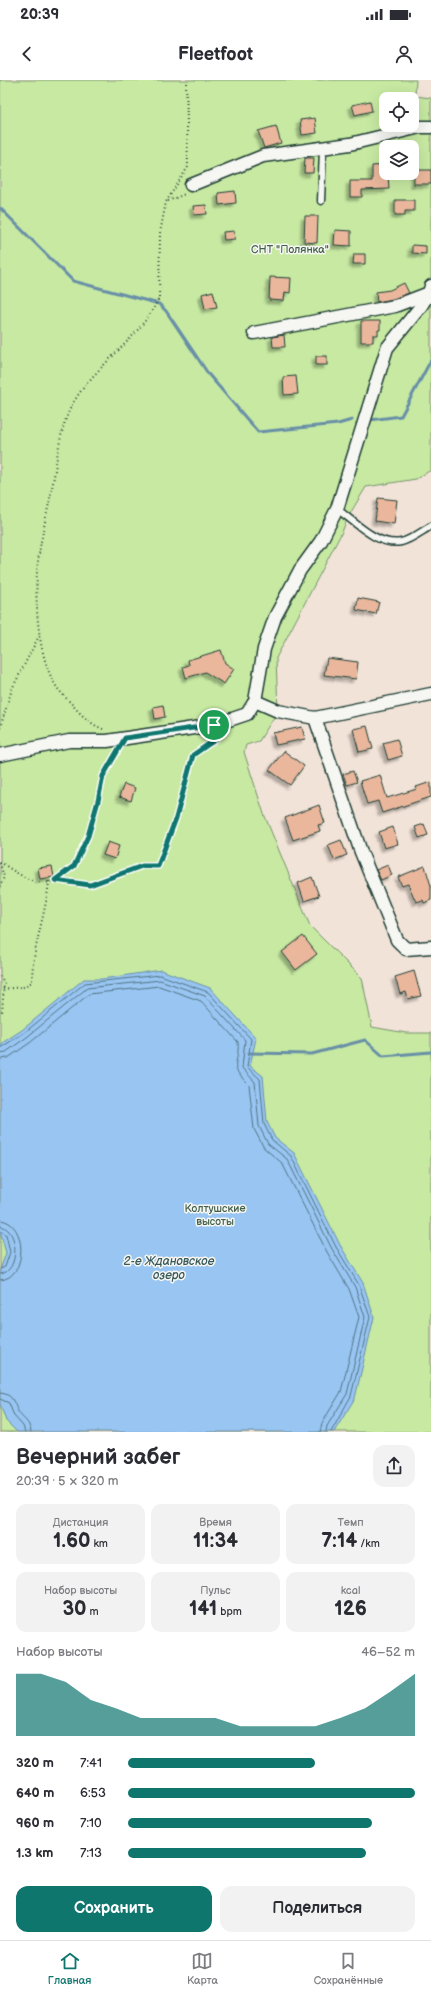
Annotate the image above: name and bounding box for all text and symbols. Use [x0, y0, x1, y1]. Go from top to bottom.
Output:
text: 20:39 [20, 5, 59, 24]
icon: back [16, 43, 38, 65]
icon: person [393, 43, 415, 65]
text: Fleetfoot [178, 44, 253, 65]
map controls [379, 92, 419, 180]
button: locate [379, 92, 419, 132]
button: layers [379, 140, 419, 180]
park label: СНТ "Полянка" [251, 243, 329, 256]
pin [197, 708, 231, 742]
icon: arrive [203, 714, 225, 736]
park label: Колтушские высоты [184, 1202, 246, 1228]
water label: 2-е Ждановское озеро [124, 1254, 215, 1283]
text: Вечерний забег [16, 1444, 180, 1471]
button: share [373, 1445, 415, 1487]
text: 20:39 · 5 × 320 m [16, 1473, 119, 1489]
text: Дистанция [53, 1516, 108, 1529]
text: Время [199, 1516, 232, 1529]
text: Темп [337, 1516, 364, 1529]
text: 1.60 [53, 1529, 90, 1553]
text: 11:34 [193, 1529, 238, 1553]
text: 7:14 [321, 1529, 357, 1553]
text: km [90, 1537, 108, 1550]
text: /km [357, 1537, 380, 1550]
text: Набор высоты [44, 1584, 117, 1597]
text: Пульс [200, 1584, 231, 1597]
text: kcal [341, 1584, 360, 1597]
text: 30 [62, 1597, 87, 1621]
text: 141 [189, 1597, 217, 1621]
text: 126 [334, 1597, 367, 1621]
text: m [87, 1605, 99, 1618]
text: bpm [217, 1605, 242, 1618]
text: Набор высоты [16, 1644, 103, 1660]
text: 46–52 m [361, 1644, 415, 1660]
text: 320 m [16, 1755, 54, 1771]
text: 7:41 [80, 1755, 102, 1771]
text: 640 m [16, 1785, 54, 1801]
text: 6:53 [80, 1785, 106, 1801]
text: 960 m [16, 1815, 54, 1831]
text: 7:10 [80, 1815, 102, 1831]
text: 1.3 km [16, 1845, 53, 1861]
text: 7:13 [80, 1845, 102, 1861]
button: Сохранить [16, 1886, 212, 1932]
button: Поделиться [220, 1886, 415, 1932]
tab: Главная [48, 1950, 91, 1987]
tab: Карта [187, 1950, 218, 1987]
tab: Сохранённые [314, 1950, 383, 1987]

